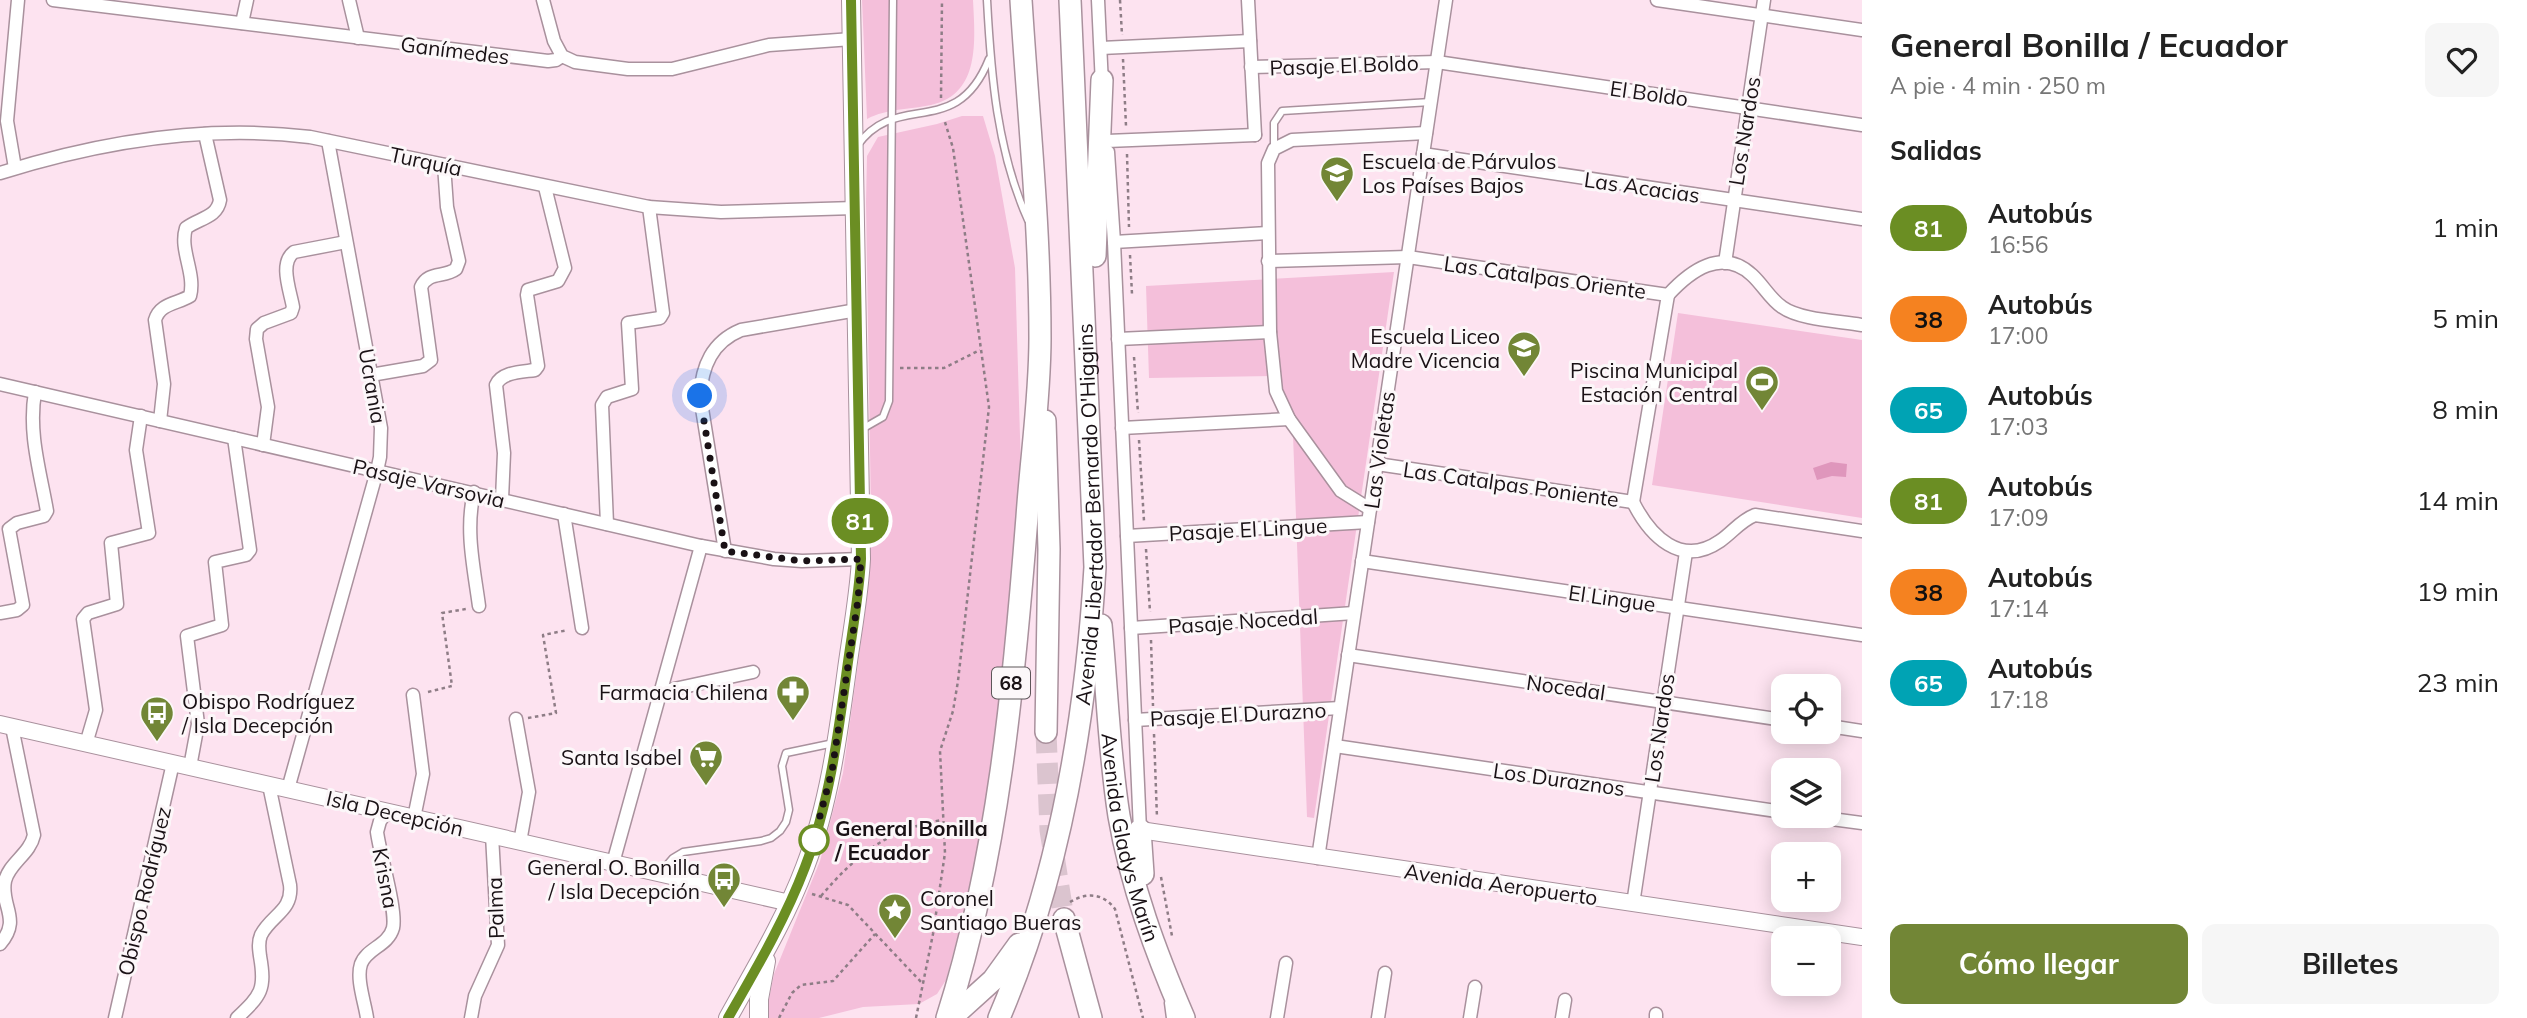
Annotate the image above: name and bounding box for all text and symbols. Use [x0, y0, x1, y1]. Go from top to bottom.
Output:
button: heart [2425, 23, 2499, 97]
text: General Bonilla / Ecuador [1890, 24, 2288, 65]
street label: Ganímedes [399, 30, 511, 70]
street label: Pasaje El Boldo [1269, 49, 1419, 81]
text: A pie · 4 min · 250 m [1890, 71, 2106, 100]
street label: El Boldo [1608, 75, 1690, 111]
street label: Los Nardos [1723, 75, 1765, 187]
text: Salidas [1890, 134, 1982, 167]
street label: Turquía [388, 141, 464, 181]
place label: Escuela de Párvulos Los Países Bajos [1362, 148, 1556, 198]
school or university icon: Escuela de Párvulos Los Países Bajos [1318, 154, 1356, 203]
street label: Las Acacias [1582, 166, 1702, 208]
text: Autobús [1988, 197, 2093, 230]
text: 1 min [2432, 211, 2499, 244]
text: 81 [1914, 213, 1943, 243]
text: 16:56 [1988, 230, 2048, 259]
street label: Las Catalpas Oriente [1442, 250, 1648, 304]
text: Autobús [1988, 288, 2093, 321]
text: 5 min [2432, 302, 2499, 335]
text: 38 [1914, 304, 1943, 334]
text: 17:00 [1988, 321, 2048, 350]
street label: Avenida Libertador Bernardo O'Higgins [1069, 323, 1108, 707]
place label: Escuela Liceo Madre Vicencia [1351, 323, 1500, 373]
school or university icon: Escuela Liceo Madre Vicencia [1505, 329, 1543, 378]
street label: Ucrania [354, 346, 392, 426]
place label: Piscina Municipal Estación Central [1570, 357, 1738, 407]
sports icon: Piscina Municipal Estación Central [1743, 363, 1781, 412]
your location [682, 378, 717, 413]
text: Autobús [1988, 379, 2093, 412]
street label: Las Violetas [1358, 390, 1400, 510]
text: 8 min [2432, 393, 2499, 426]
text: 65 [1914, 395, 1943, 425]
text: 17:03 [1988, 412, 2048, 441]
street label: Pasaje Varsovia [350, 453, 508, 513]
street label: Las Catalpas Poniente [1401, 456, 1621, 512]
text: Autobús [1988, 470, 2093, 503]
text: 14 min [2417, 484, 2499, 517]
text: 81 [1914, 486, 1943, 516]
line badge: 81 [828, 498, 892, 544]
text: 17:09 [1988, 503, 2048, 532]
text: 81 [846, 506, 874, 536]
street label: Pasaje El Lingue [1168, 512, 1328, 546]
text: Autobús [1988, 561, 2093, 594]
text: 19 min [2417, 575, 2499, 608]
text: 38 [1914, 577, 1943, 607]
street label: El Lingue [1567, 579, 1657, 617]
text: 17:14 [1988, 594, 2048, 623]
street label: Pasaje Nocedal [1167, 603, 1319, 639]
text: Autobús [1988, 652, 2093, 685]
text: 23 min [2417, 666, 2499, 699]
road number: 68 [992, 668, 1030, 698]
text: 65 [1914, 668, 1943, 698]
street label: Nocedal [1525, 669, 1607, 705]
street label: Los Nardos [1638, 672, 1680, 784]
pharmacy icon: Farmacia Chilena [774, 673, 812, 722]
map controls [1771, 674, 1841, 996]
button: locate [1771, 674, 1841, 744]
place label: Farmacia Chilena [599, 679, 768, 705]
text: 17:18 [1988, 685, 2048, 714]
place label: Obispo Rodríguez / Isla Decepción [181, 688, 355, 738]
bus stop icon: Obispo Rodríguez / Isla Decepción [138, 694, 176, 743]
street label: Pasaje El Durazno [1149, 696, 1327, 732]
street label: Avenida Gladys Marín [1097, 732, 1165, 945]
supermarket icon: Santa Isabel [687, 738, 725, 787]
place label: Santa Isabel [561, 744, 682, 770]
street label: Los Duraznos [1491, 757, 1627, 801]
button: layers [1771, 758, 1841, 828]
street label: Isla Decepción [324, 785, 466, 841]
street label: Obispo Rodríguez [112, 804, 176, 978]
place label: General Bonilla / Ecuador [834, 815, 988, 865]
marker: General Bonilla / Ecuador [799, 825, 829, 855]
button: + [1771, 842, 1841, 912]
street label: Krisna [367, 845, 405, 911]
place label: General O. Bonilla / Isla Decepción [527, 854, 700, 904]
street label: Avenida Aeropuerto [1403, 858, 1599, 910]
bus stop icon: General O. Bonilla / Isla Decepción [705, 860, 743, 909]
street label: Palma [481, 877, 509, 939]
place label: Coronel Santiago Bueras [920, 885, 1081, 935]
place icon: Coronel Santiago Bueras [876, 891, 914, 940]
button: Cómo llegar [1890, 924, 2188, 1004]
button: Billetes [2202, 924, 2499, 1004]
button: − [1771, 926, 1841, 996]

